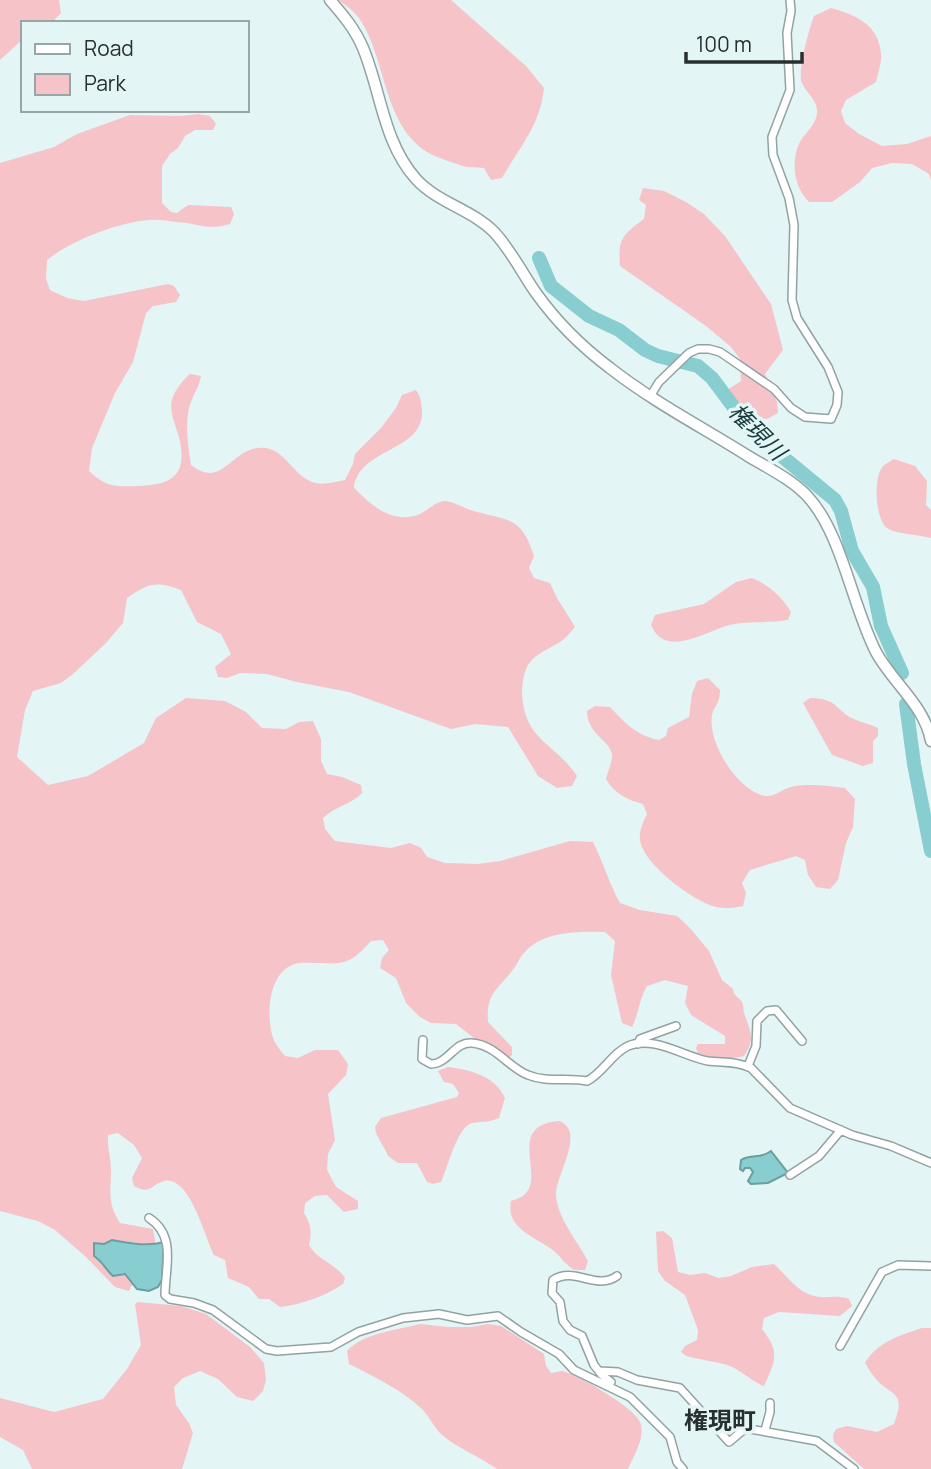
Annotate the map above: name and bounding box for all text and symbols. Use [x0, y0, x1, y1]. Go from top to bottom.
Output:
legend [21, 21, 248, 112]
scale bar [686, 21, 802, 65]
text: 100 m [696, 30, 752, 58]
text: Road [84, 34, 134, 62]
text: Park [84, 69, 126, 97]
water label: 権現川 [722, 395, 796, 469]
district label: 権現町 [684, 1403, 756, 1436]

